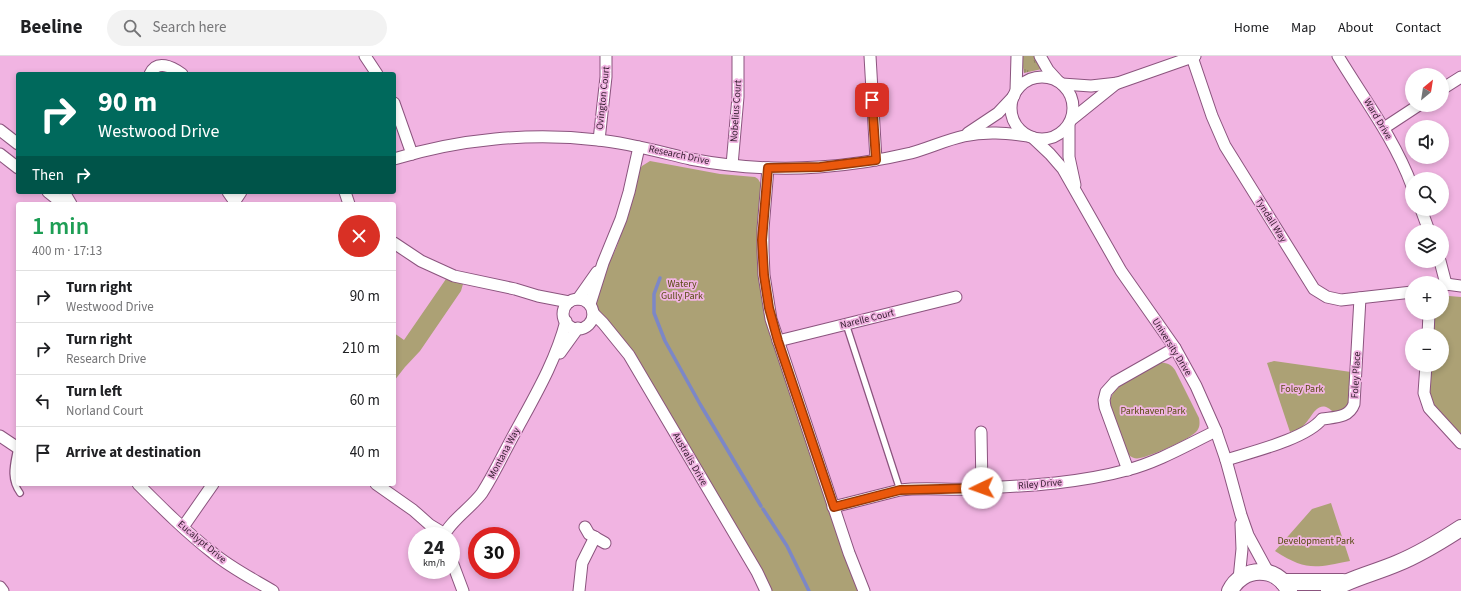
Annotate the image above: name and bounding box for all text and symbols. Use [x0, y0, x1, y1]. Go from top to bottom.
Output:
search box [107, 10, 387, 46]
text: Beeline [20, 14, 83, 41]
icon: search [121, 17, 143, 39]
text: Search here [153, 17, 227, 38]
text: Home [1234, 18, 1269, 38]
text: Map [1291, 18, 1316, 38]
text: About [1338, 18, 1373, 38]
text: Contact [1395, 18, 1441, 38]
street label: Ovington Court [593, 65, 613, 130]
north arrow [1405, 68, 1449, 112]
map controls [1405, 68, 1449, 372]
street label: Nobelius Court [727, 79, 745, 143]
text: 90 m [98, 82, 157, 122]
pin [855, 83, 889, 117]
icon: right [32, 88, 84, 140]
icon: arrive [861, 89, 883, 111]
street label: Ward Drive [1360, 96, 1396, 142]
text: Westwood Drive [98, 119, 219, 144]
button: sound [1405, 120, 1449, 164]
street label: Research Drive [647, 142, 711, 168]
icon: right [72, 164, 94, 186]
text: Then [32, 165, 64, 186]
button: search [1405, 172, 1449, 216]
street label: Tyndall Way [1252, 195, 1290, 245]
text: 1 min [32, 209, 89, 244]
button: close [338, 215, 380, 257]
button: layers [1405, 224, 1449, 268]
text: 400 m · 17:13 [32, 242, 102, 260]
button: + [1405, 276, 1449, 320]
text: Turn right [66, 277, 132, 298]
park label: Watery Gully Park [661, 277, 703, 303]
icon: right [32, 286, 54, 308]
text: 90 m [350, 286, 380, 307]
text: Westwood Drive [66, 298, 154, 316]
street label: Narelle Court [838, 305, 896, 332]
street label: University Drive [1149, 315, 1195, 379]
button: − [1405, 328, 1449, 372]
text: Turn right [66, 329, 132, 350]
icon: right [32, 338, 54, 360]
text: 210 m [342, 338, 380, 359]
text: Research Drive [66, 350, 146, 368]
street label: Foley Place [1348, 351, 1364, 399]
text: Turn left [66, 381, 122, 402]
park label: Foley Park [1280, 382, 1324, 396]
icon: left [32, 390, 54, 412]
text: 60 m [350, 390, 380, 411]
text: Norland Court [66, 402, 143, 420]
park label: Parkhaven Park [1121, 404, 1186, 418]
street label: Montana Way [485, 425, 524, 481]
street label: Australis Drive [669, 430, 711, 488]
icon: arrive [32, 442, 54, 464]
text: Arrive at destination [66, 442, 201, 463]
text: 40 m [350, 442, 380, 463]
position arrow [961, 467, 1003, 509]
street label: Riley Drive [1017, 475, 1063, 493]
street label: Eucalypt Drive [175, 517, 229, 567]
speed limit sign: 30 [468, 527, 520, 579]
text: 24 [423, 534, 445, 562]
park label: Development Park [1277, 534, 1355, 548]
text: km/h [423, 556, 445, 570]

